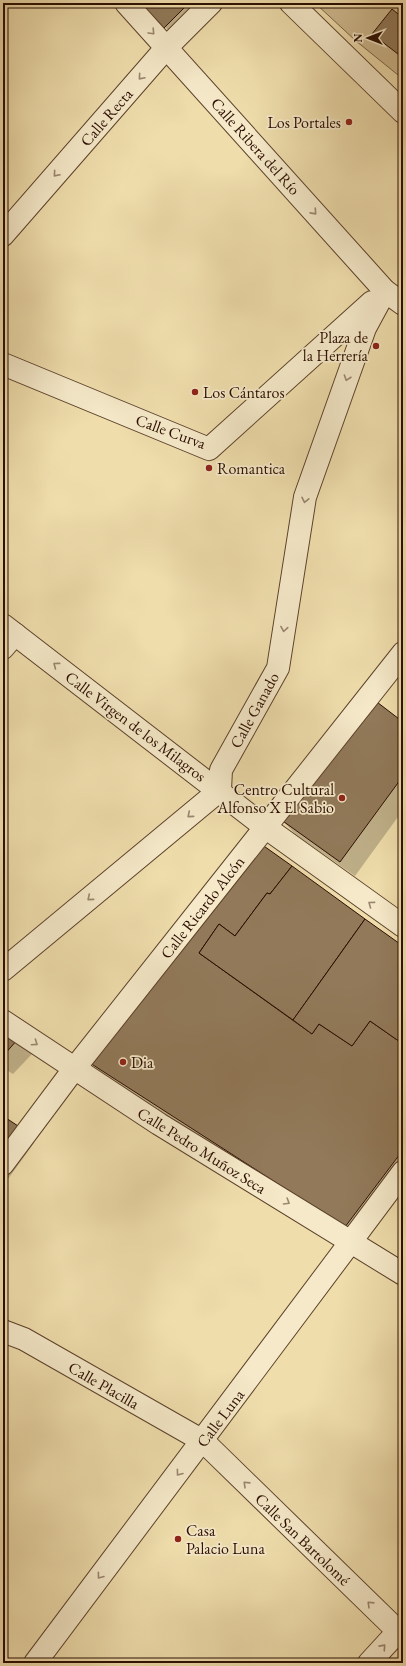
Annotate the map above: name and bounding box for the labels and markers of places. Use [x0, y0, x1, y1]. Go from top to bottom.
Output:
place label: Los Portales [267, 112, 341, 133]
marker: Los Portales [344, 117, 354, 127]
place label: Plaza de la Herrería [303, 327, 369, 366]
marker: Plaza de la Herrería [371, 341, 381, 351]
place label: Los Cántaros [203, 382, 285, 403]
marker: Los Cántaros [190, 387, 200, 397]
place label: Romantica [217, 458, 286, 479]
marker: Romantica [204, 463, 214, 473]
place label: Centro Cultural Alfonso X El Sabio [216, 779, 334, 818]
marker: Centro Cultural Alfonso X El Sabio [337, 793, 347, 803]
place label: Dia [131, 1052, 154, 1073]
marker: Dia [118, 1057, 128, 1067]
place label: Casa Palacio Luna [186, 1520, 265, 1559]
marker: Casa Palacio Luna [173, 1534, 183, 1544]

